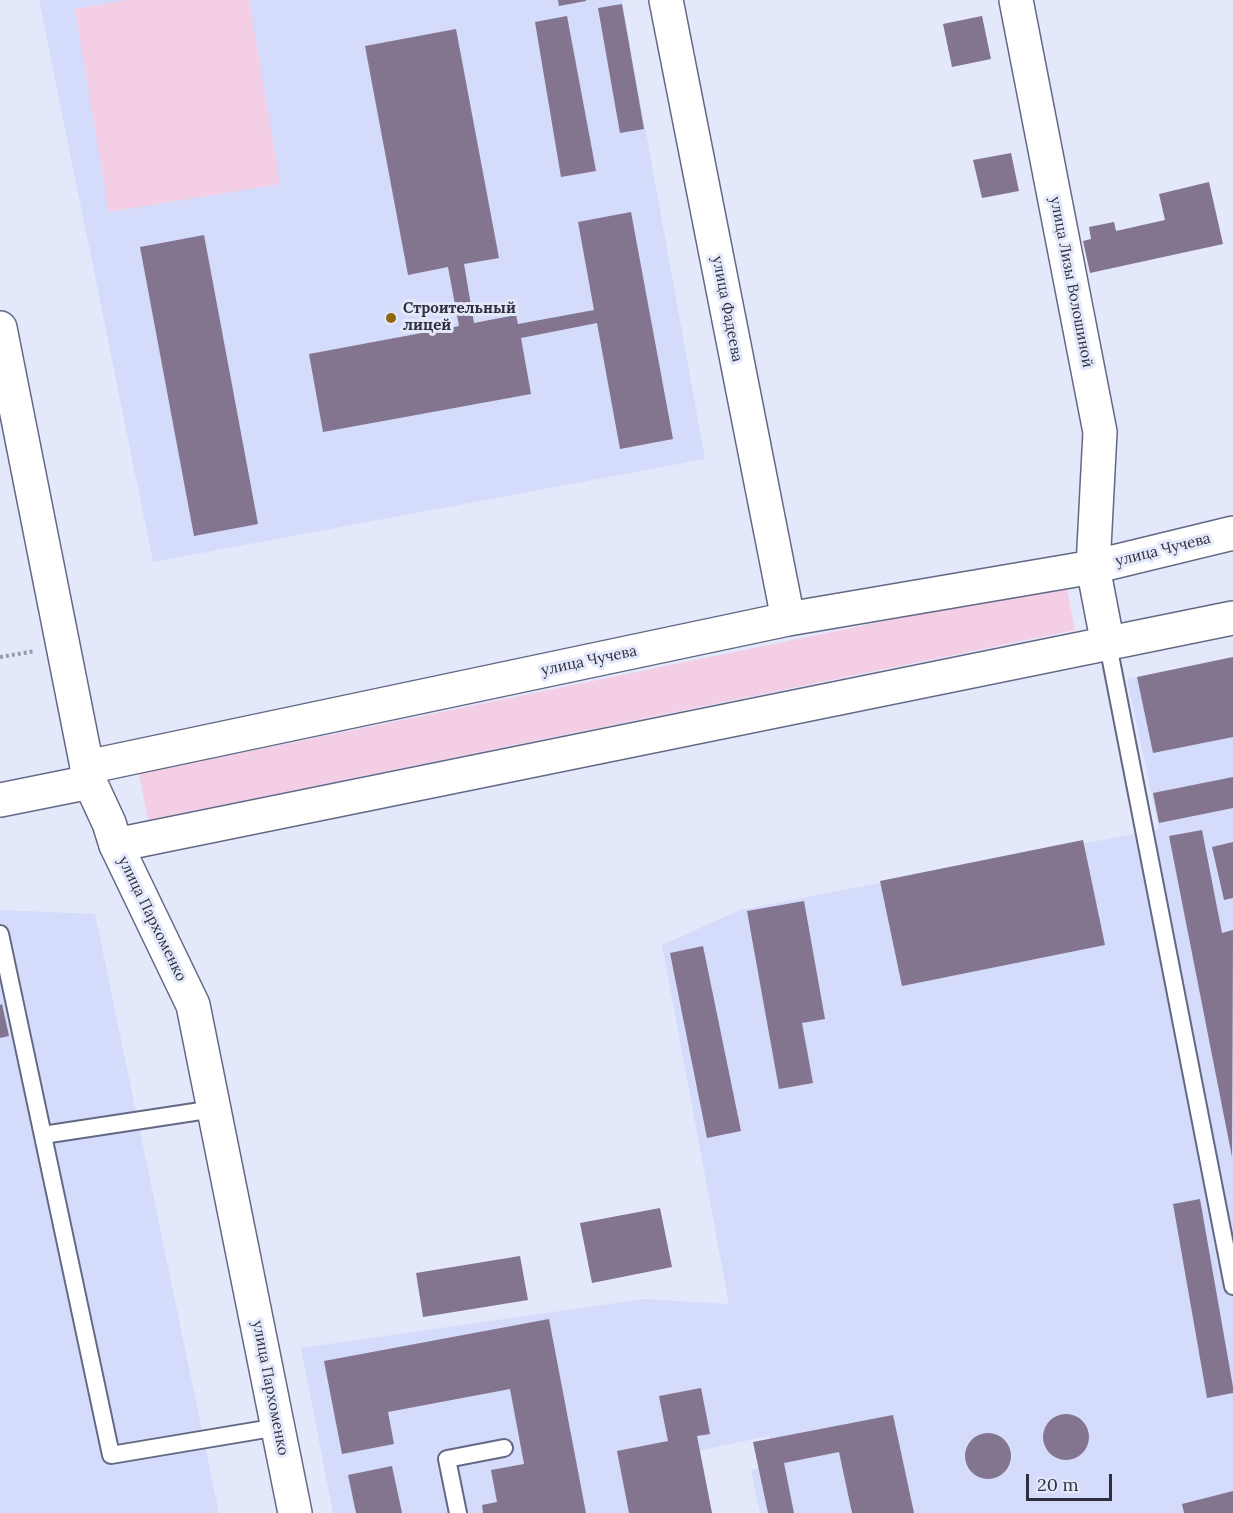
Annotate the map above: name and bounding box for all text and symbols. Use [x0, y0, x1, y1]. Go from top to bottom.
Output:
street label: улица Лизы Волошиной [1046, 195, 1096, 369]
street label: улица Фадеева [708, 254, 746, 364]
place label: Строительный лицей [403, 300, 516, 335]
marker: Строительный лицей [384, 311, 398, 325]
street label: улица Чучева [1114, 529, 1212, 571]
street label: улица Чучева [540, 642, 638, 680]
street label: улица Пархоменко [114, 853, 190, 985]
street label: улица Пархоменко [248, 1319, 292, 1457]
scale bar [1029, 1462, 1114, 1500]
text: 20 m [1037, 1473, 1079, 1496]

